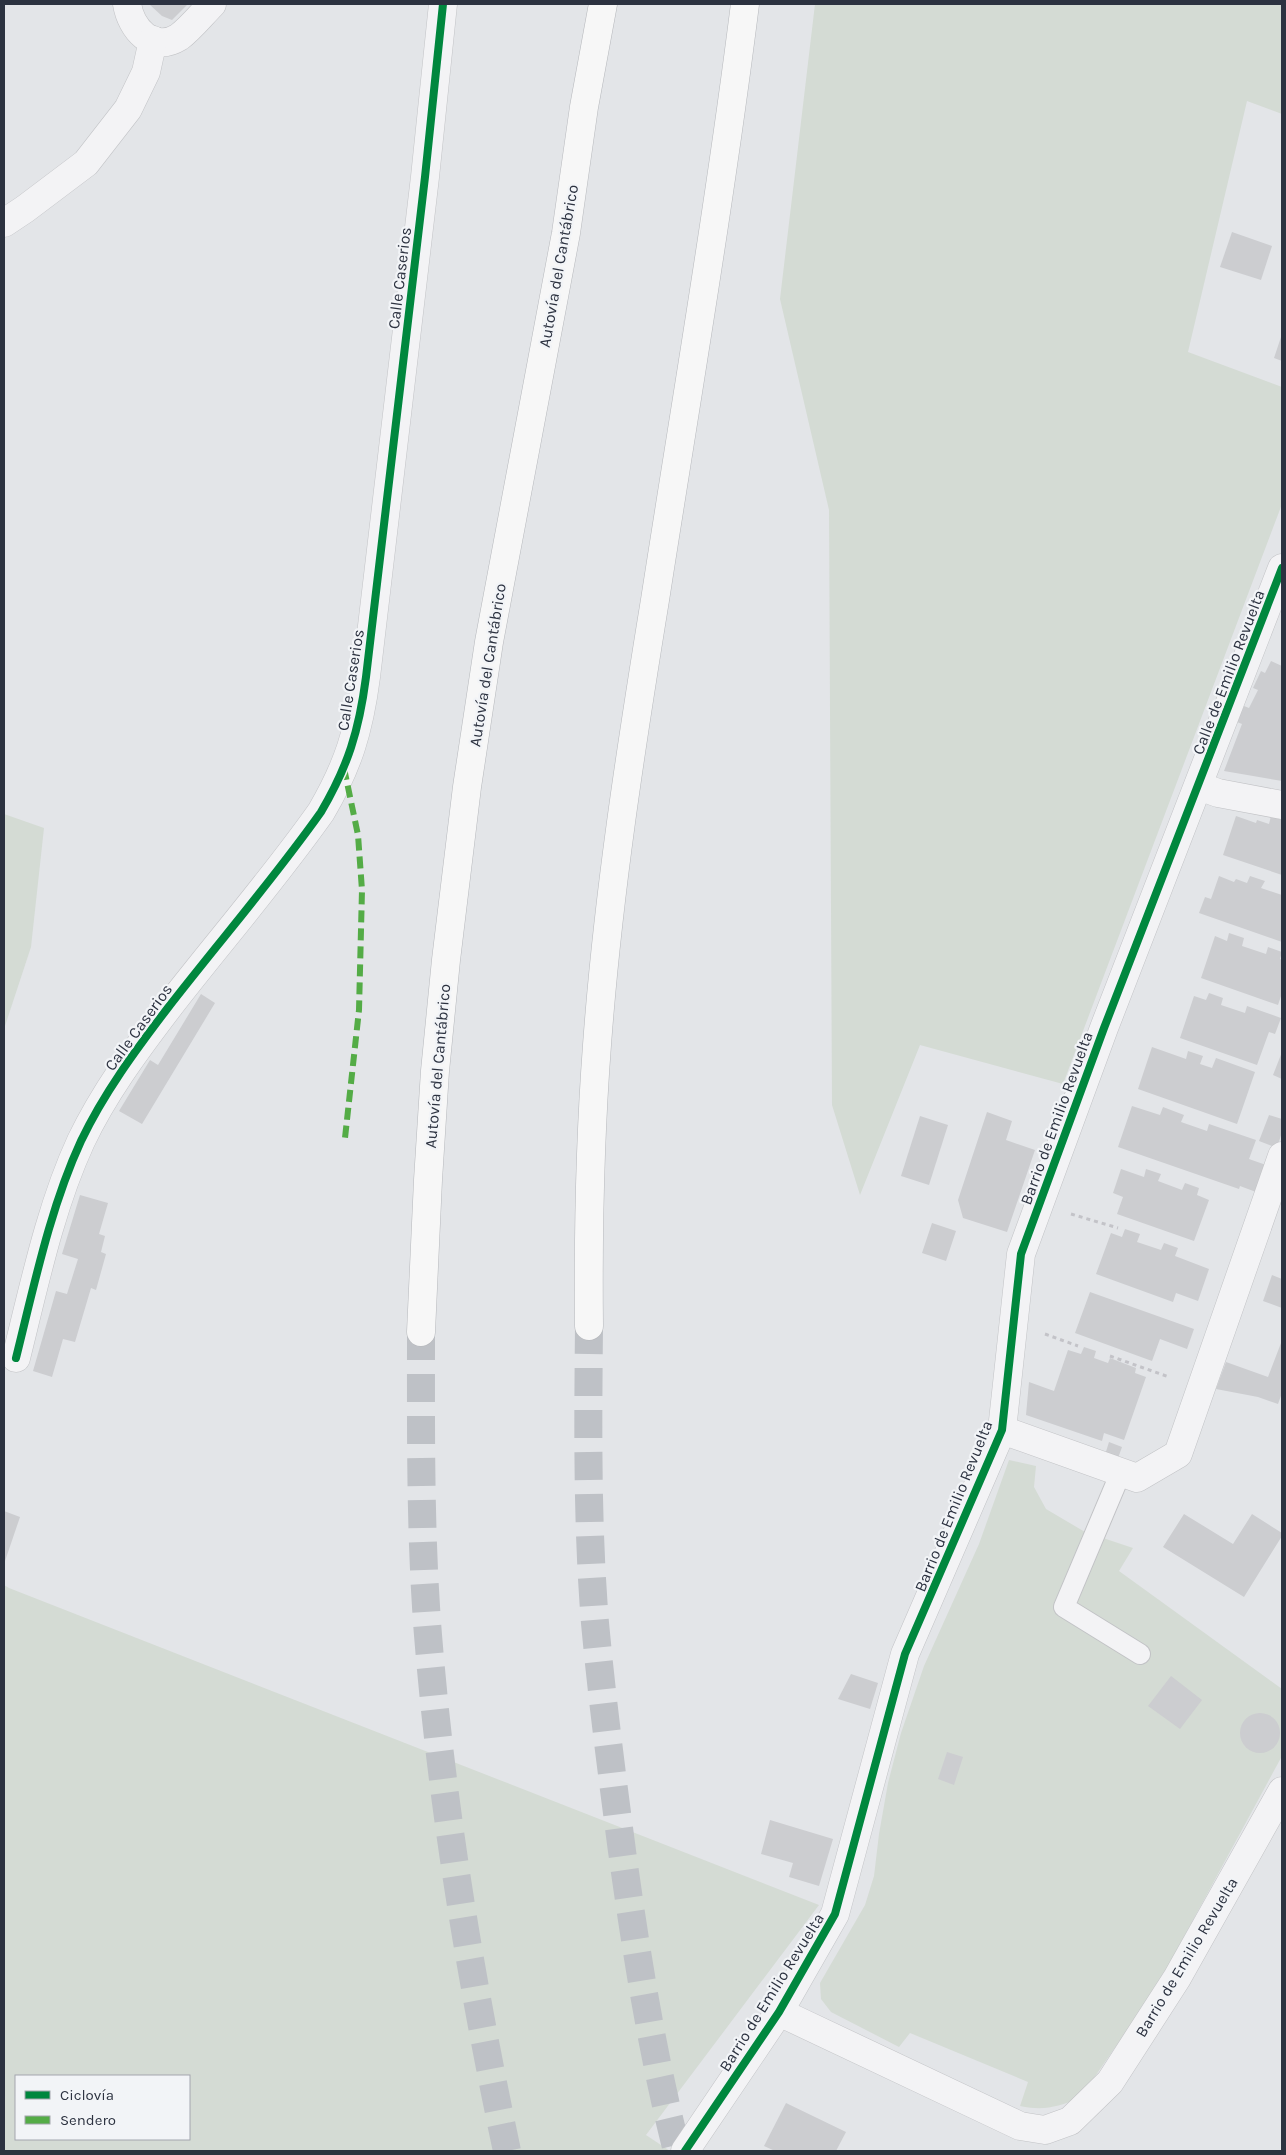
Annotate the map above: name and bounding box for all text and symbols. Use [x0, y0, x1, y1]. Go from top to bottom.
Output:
street label: Autovía del Cantábrico [535, 183, 582, 349]
street label: Calle Caserios [384, 226, 415, 330]
street label: Autovía del Cantábrico [465, 582, 510, 748]
street label: Calle de Emilio Revuelta [1188, 587, 1269, 757]
street label: Calle Caserios [333, 628, 368, 732]
street label: Calle Caserios [101, 980, 176, 1074]
street label: Autovía del Cantábrico [421, 983, 454, 1149]
street label: Barrio de Emilio Revuelta [1016, 1029, 1097, 1207]
street label: Barrio de Emilio Revuelta [910, 1418, 997, 1595]
street label: Barrio de Emilio Revuelta [1131, 1874, 1242, 2041]
street label: Barrio de Emilio Revuelta [715, 1910, 828, 2075]
legend [15, 2075, 190, 2140]
text: Ciclovía [60, 2086, 114, 2104]
text: Sendero [60, 2111, 116, 2129]

